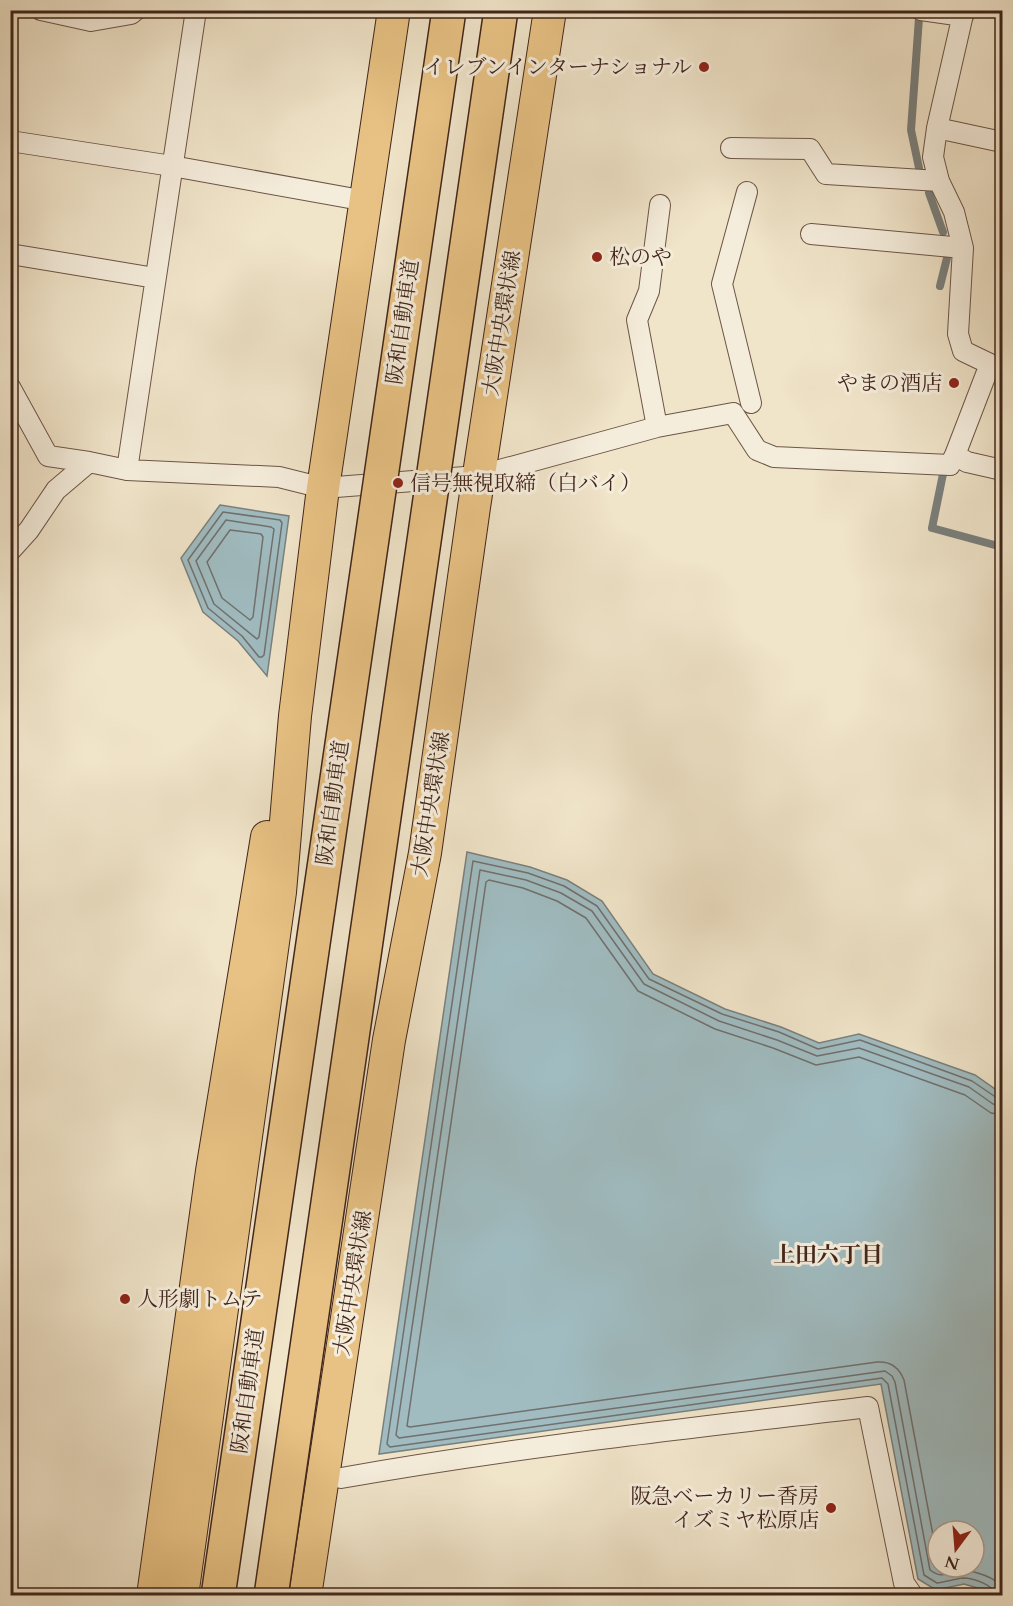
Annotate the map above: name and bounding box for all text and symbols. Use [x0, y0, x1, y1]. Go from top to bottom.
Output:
place label: イレブンインターナショナル [424, 53, 692, 82]
marker: イレブンインターナショナル [697, 60, 711, 74]
place label: 松のや [609, 243, 672, 272]
street label: 大阪中央環状線 [476, 248, 528, 398]
marker: 松のや [590, 250, 604, 264]
street label: 阪和自動車道 [380, 258, 426, 386]
place label: やまの酒店 [837, 369, 942, 398]
marker: やまの酒店 [947, 376, 961, 390]
place label: 信号無視取締（白バイ） [410, 469, 641, 498]
marker: 信号無視取締（白バイ） [391, 476, 405, 490]
street label: 大阪中央環状線 [405, 729, 457, 879]
street label: 阪和自動車道 [310, 739, 356, 867]
street label: 大阪中央環状線 [327, 1208, 379, 1358]
district label: 上田六丁目 [773, 1240, 883, 1270]
place label: 人形劇トムテ [137, 1285, 263, 1314]
marker: 人形劇トムテ [118, 1292, 132, 1306]
street label: 阪和自動車道 [225, 1327, 271, 1455]
place label: 阪急ベーカリー香房 イズミヤ松原店 [630, 1482, 819, 1535]
marker: 阪急ベーカリー香房 イズミヤ松原店 [824, 1501, 838, 1515]
north arrow [926, 1519, 986, 1579]
text: N [942, 1550, 962, 1575]

